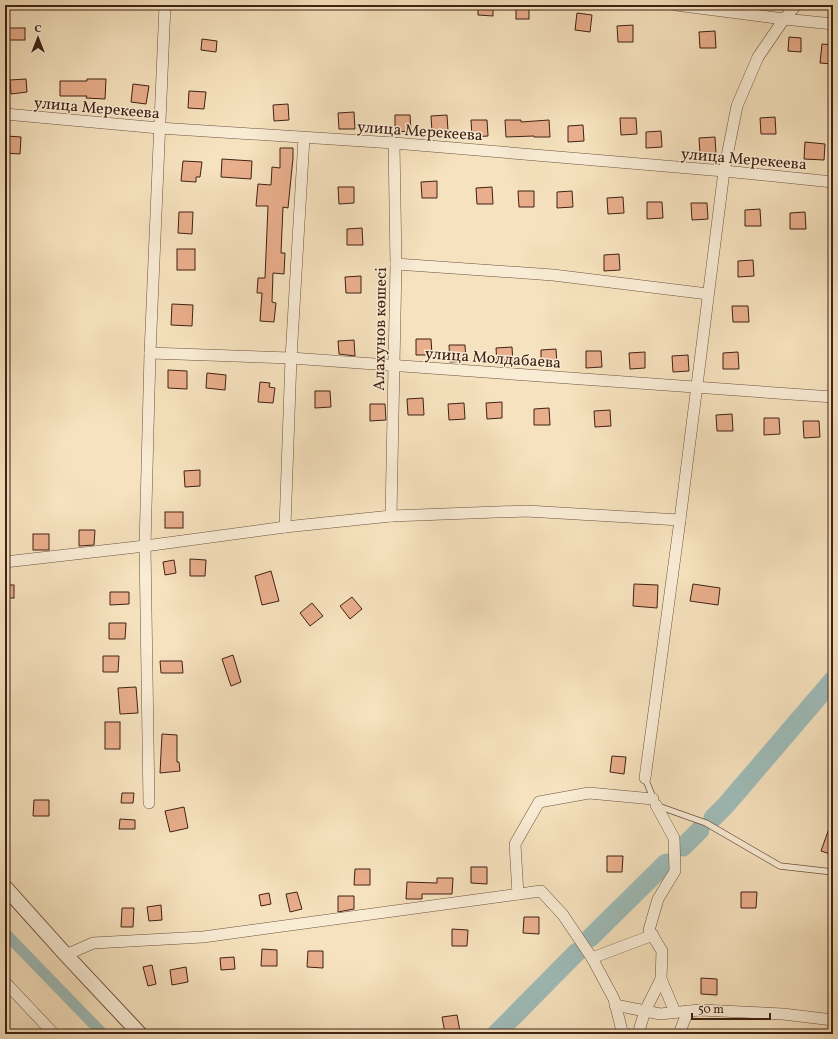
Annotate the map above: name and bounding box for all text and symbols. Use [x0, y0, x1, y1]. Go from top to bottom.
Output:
north arrow [18, 18, 58, 58]
text: С [34, 22, 42, 37]
street label: улица Мерекеева [33, 93, 161, 125]
street label: улица Мерекеева [356, 117, 484, 147]
street label: улица Мерекеева [680, 144, 808, 176]
street label: Алахунов көшесі [369, 267, 393, 391]
street label: улица Молдабаева [424, 343, 562, 375]
scale bar [692, 995, 770, 1021]
text: 50 m [698, 1002, 724, 1018]

